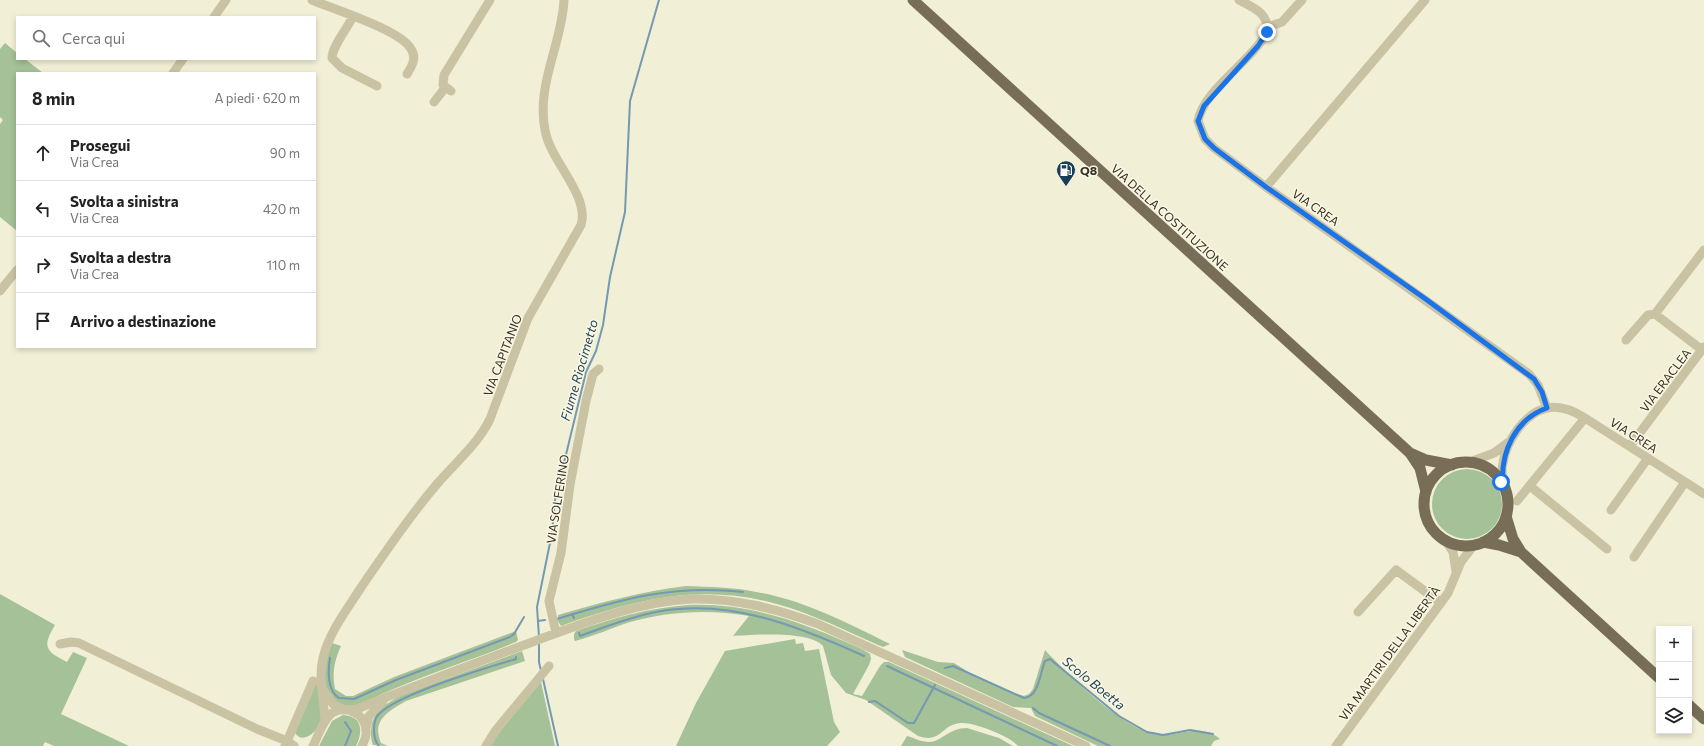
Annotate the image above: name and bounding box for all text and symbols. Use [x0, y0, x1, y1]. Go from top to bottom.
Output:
search box [16, 16, 316, 60]
route end [1258, 23, 1276, 41]
icon: search [30, 27, 52, 49]
text: Cerca qui [62, 29, 125, 47]
text: 8 min [32, 88, 75, 109]
text: A piedi · 620 m [214, 90, 300, 106]
text: Prosegui [70, 136, 130, 154]
icon: ahead [32, 142, 54, 164]
text: 90 m [270, 145, 300, 161]
text: Via Crea [70, 154, 119, 170]
fuel station icon: Q8 [1055, 159, 1077, 187]
street label: VIA DELLA COSTITUZIONE [1109, 161, 1231, 273]
place label: Q8 [1080, 163, 1097, 177]
street label: VIA CREA [1290, 186, 1342, 228]
text: Svolta a sinistra [70, 192, 179, 210]
icon: left [32, 198, 54, 220]
text: 420 m [263, 201, 300, 217]
text: Via Crea [70, 210, 119, 226]
text: Svolta a destra [70, 248, 171, 266]
icon: right [32, 254, 54, 276]
text: 110 m [267, 257, 300, 273]
text: Via Crea [70, 266, 119, 282]
icon: arrive [32, 310, 54, 332]
text: Arrivo a destinazione [70, 312, 216, 330]
street label: VIA CAPITANIO [480, 312, 524, 398]
water label: Fiume Riocimetto [557, 317, 601, 423]
street label: VIA ERACLEA [1637, 346, 1693, 414]
street label: VIA CREA [1608, 414, 1660, 456]
street label: VIA SOLFERINO [543, 453, 571, 545]
route start [1492, 473, 1510, 491]
street label: VIA MARTIRI DELLA LIBERTÀ [1336, 583, 1442, 723]
map controls [1656, 626, 1692, 734]
button: + [1656, 626, 1692, 662]
water label: Scolo Boetta [1060, 653, 1129, 713]
button: − [1656, 662, 1692, 698]
button: layers [1656, 698, 1692, 734]

